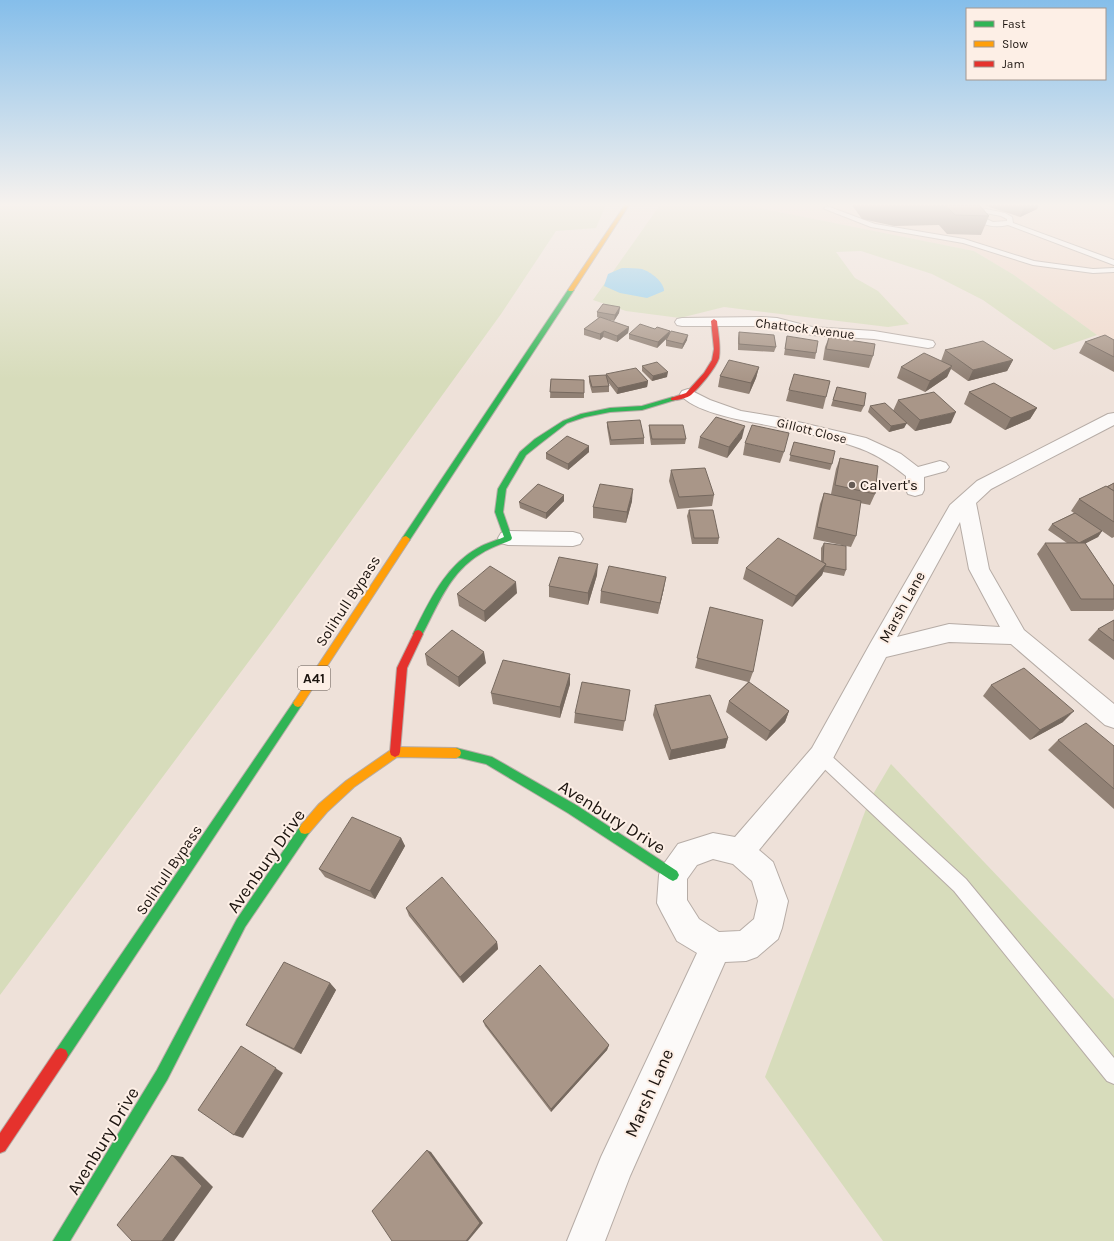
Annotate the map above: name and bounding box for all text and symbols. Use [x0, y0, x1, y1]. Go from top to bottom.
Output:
legend [966, 8, 1106, 80]
text: Fast [1002, 17, 1026, 31]
text: Slow [1002, 37, 1028, 51]
text: Jam [1002, 57, 1025, 71]
street label: Chattock Avenue [755, 315, 856, 342]
street label: Gillott Close [775, 415, 849, 447]
place label: Calvert's [860, 476, 918, 494]
marker: Calvert's [847, 480, 857, 490]
street label: Solihull Bypass [312, 552, 384, 650]
street label: Marsh Lane [875, 568, 929, 646]
road number: A41 [298, 666, 330, 690]
street label: Avenbury Drive [554, 775, 670, 859]
street label: Avenbury Drive [222, 805, 310, 917]
street label: Solihull Bypass [132, 821, 206, 919]
street label: Marsh Lane [620, 1045, 678, 1141]
street label: Avenbury Drive [62, 1083, 144, 1199]

